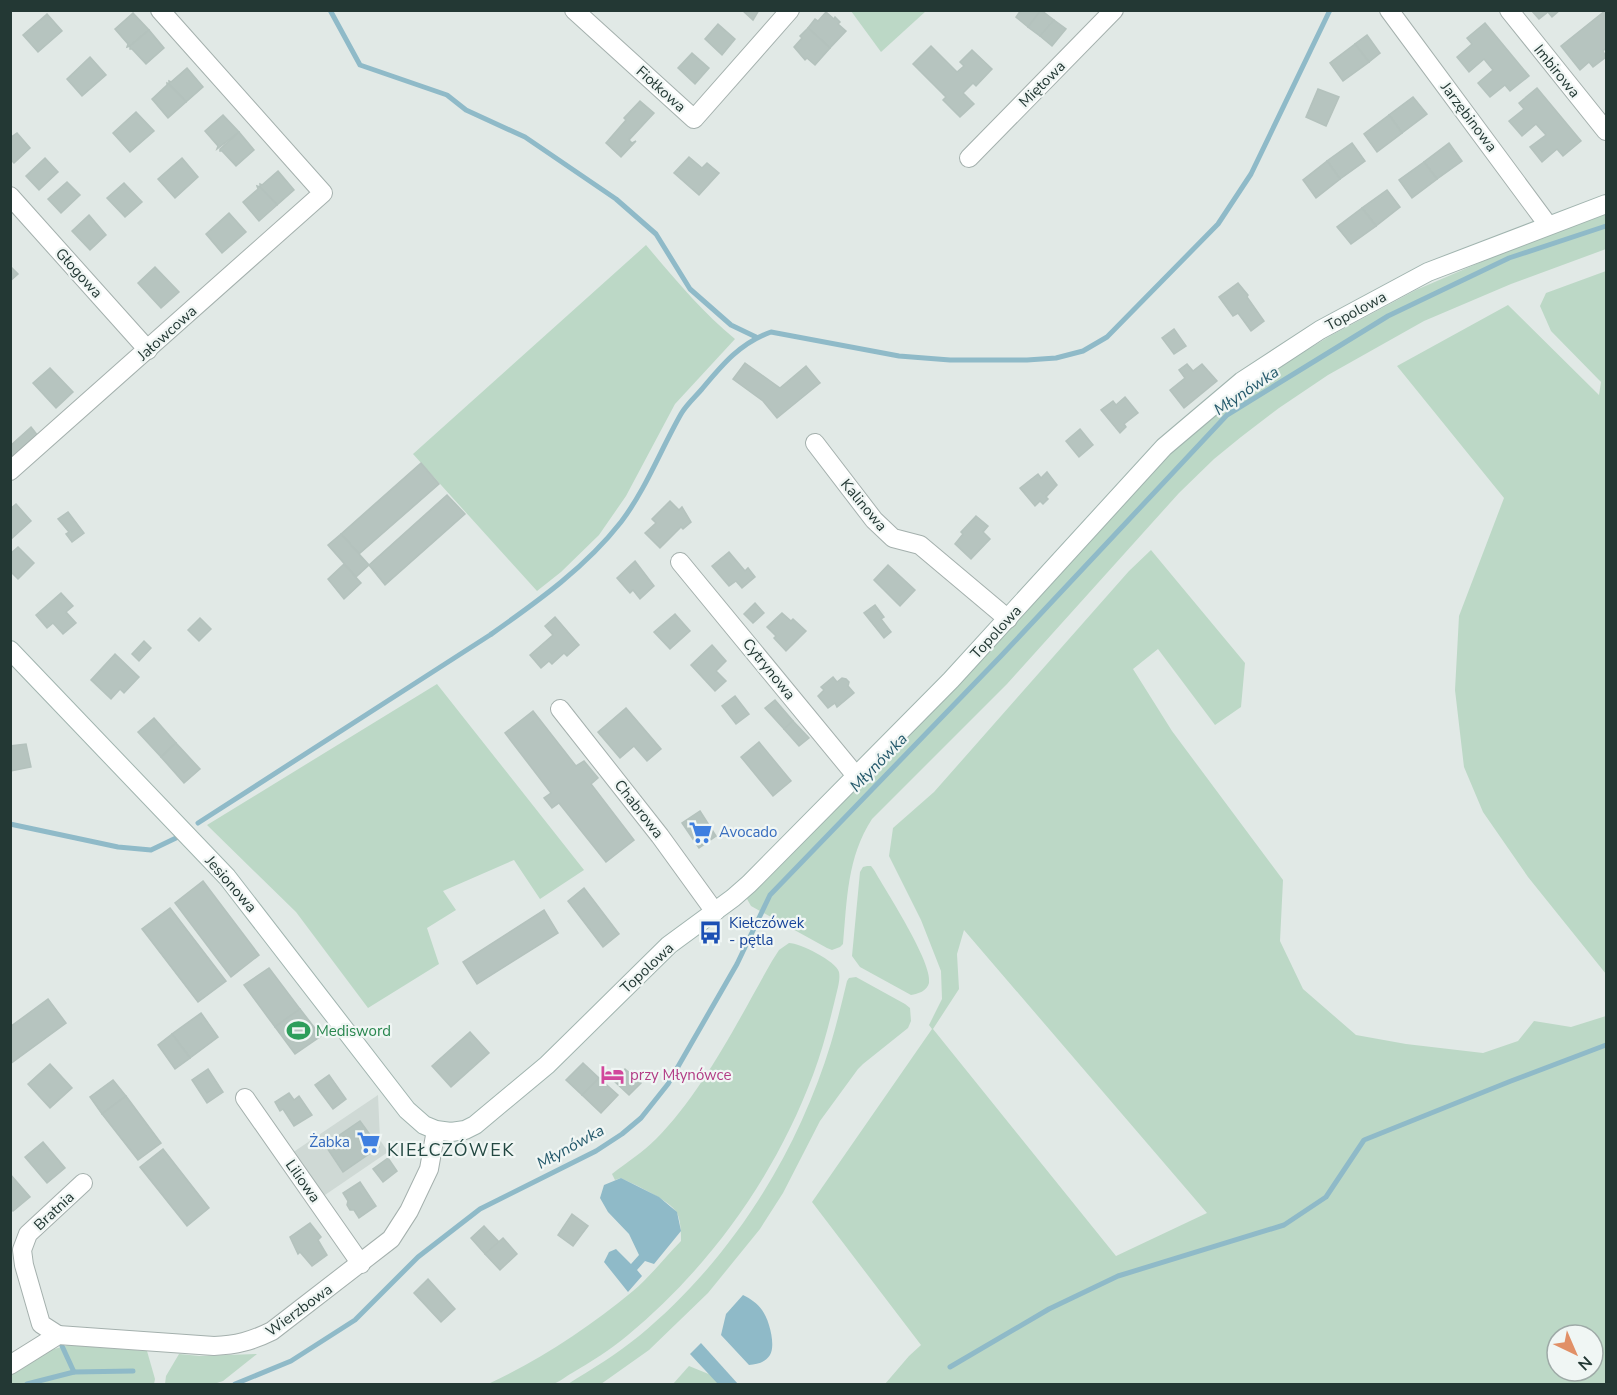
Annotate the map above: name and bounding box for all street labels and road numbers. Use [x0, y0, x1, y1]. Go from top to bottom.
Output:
street label: Imbirowa [1529, 40, 1585, 102]
street label: Miętowa [1014, 56, 1070, 112]
street label: Fiołkowa [632, 61, 690, 117]
street label: Jarzębinowa [1436, 77, 1502, 156]
street label: Głogowa [51, 244, 107, 302]
street label: Topolowa [1322, 287, 1390, 335]
street label: Jałowcowa [132, 301, 201, 366]
street label: Kalinowa [836, 475, 892, 535]
street label: Topolowa [966, 601, 1026, 663]
street label: Cytrynowa [738, 634, 800, 704]
street label: Chabrowa [610, 776, 668, 842]
street label: Jesionowa [200, 851, 261, 917]
street label: Topolowa [616, 938, 678, 998]
street label: Liliowa [281, 1156, 325, 1206]
street label: Bratnia [29, 1187, 79, 1235]
street label: Wierzbowa [262, 1279, 336, 1341]

